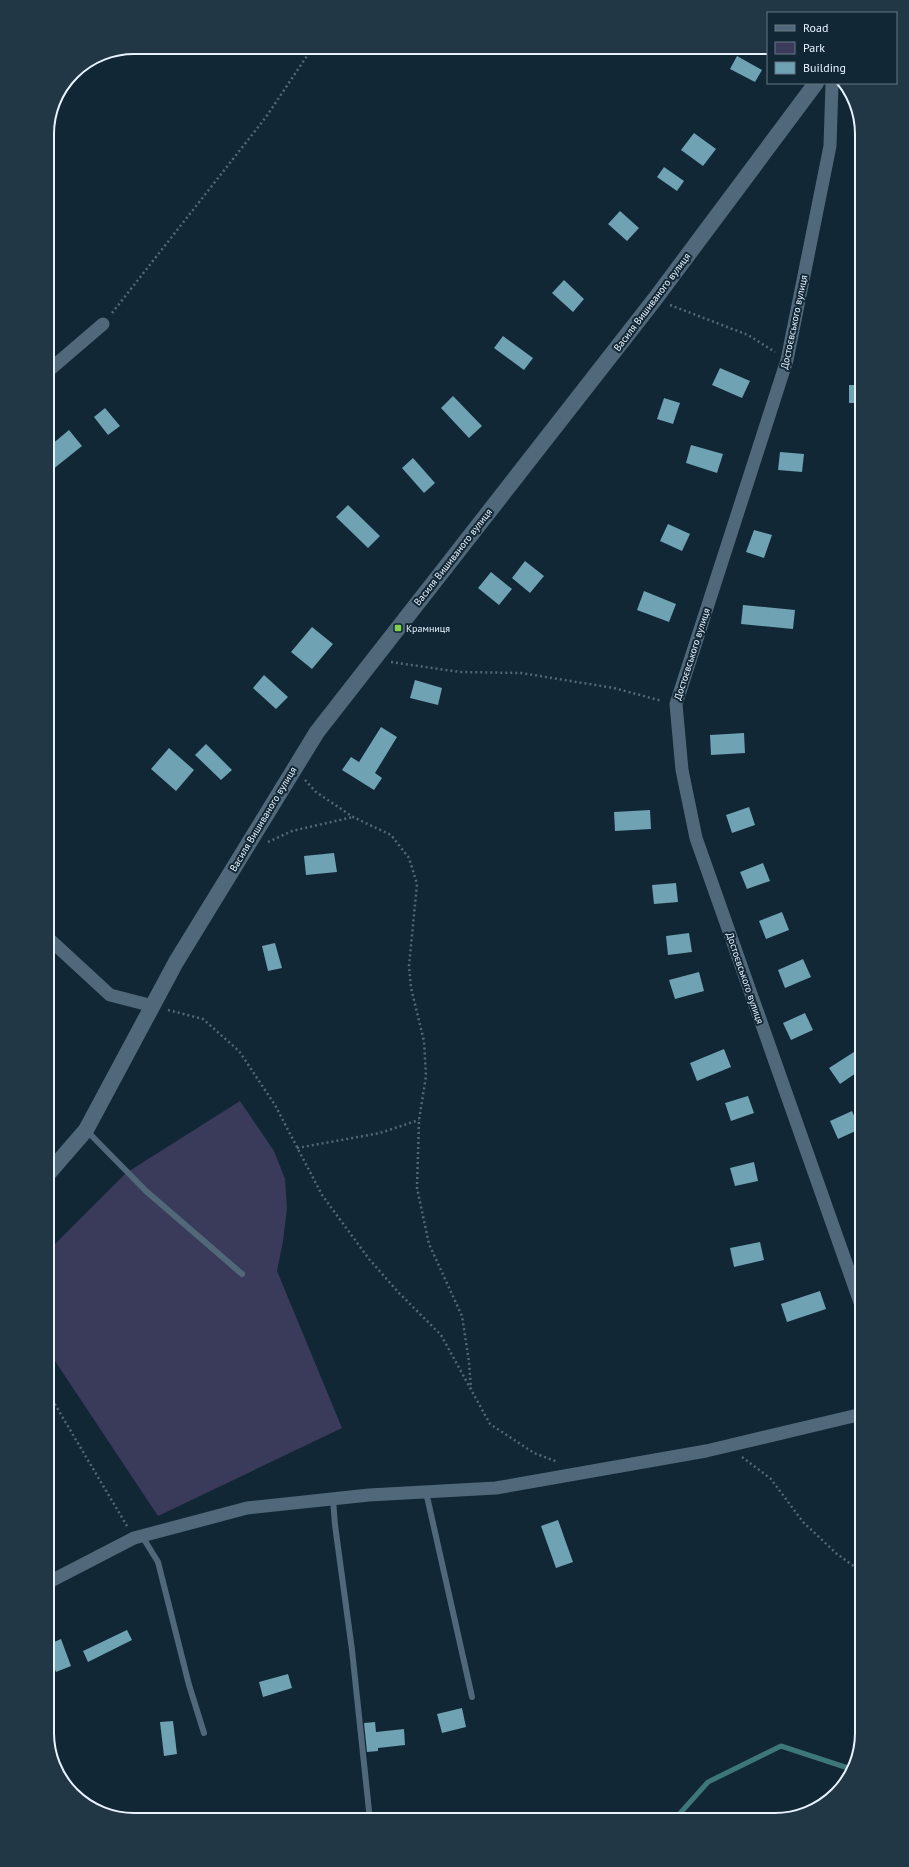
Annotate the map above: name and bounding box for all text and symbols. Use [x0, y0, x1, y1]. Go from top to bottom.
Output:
legend [767, 12, 897, 84]
text: Road [803, 20, 828, 35]
text: Park [803, 40, 825, 55]
text: Building [803, 60, 846, 75]
street label: Василя Вишиваного вулиця [611, 250, 693, 354]
street label: Достоєвського вулиця [778, 273, 810, 370]
street label: Василя Вишиваного вулиця [411, 506, 495, 608]
street label: Достоєвського вулиця [671, 606, 713, 702]
place label: Крамниця [406, 622, 450, 635]
marker: Крамниця [393, 623, 403, 633]
street label: Василя Вишиваного вулиця [227, 764, 300, 874]
street label: Достоєвського вулиця [723, 930, 767, 1026]

